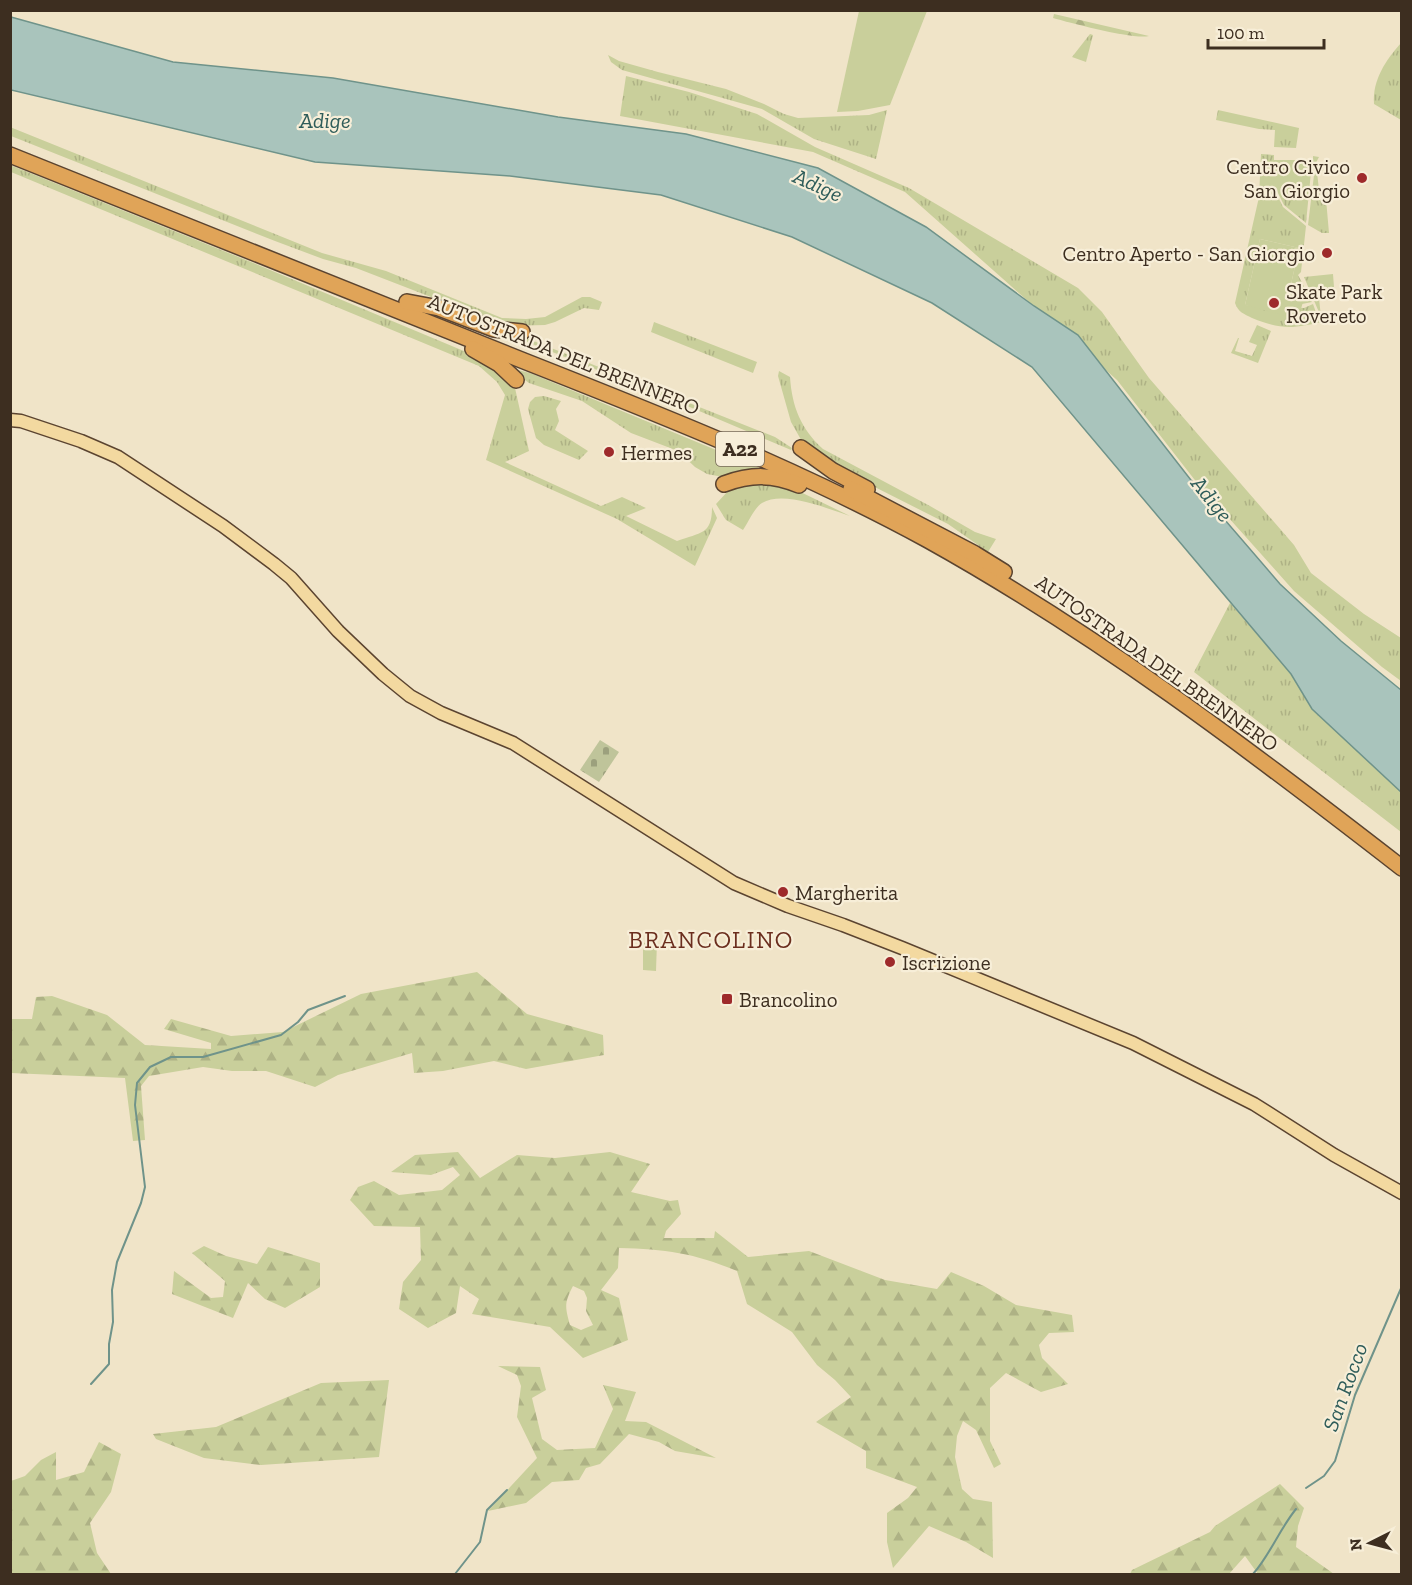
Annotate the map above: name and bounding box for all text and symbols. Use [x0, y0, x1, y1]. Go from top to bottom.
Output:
scale bar [1208, 12, 1324, 50]
text: 100 m [1217, 22, 1265, 44]
water label: Adige [298, 107, 351, 134]
place label: Centro Civico San Giorgio [1226, 154, 1350, 203]
water label: Adige [788, 162, 847, 208]
marker: Centro Civico San Giorgio [1355, 171, 1369, 185]
place label: Centro Aperto - San Giorgio [1063, 241, 1315, 266]
marker: Centro Aperto - San Giorgio [1320, 246, 1334, 260]
place label: Skate Park Rovereto [1286, 279, 1382, 328]
street label: AUTOSTRADA DEL BRENNERO [425, 288, 703, 420]
marker: Skate Park Rovereto [1267, 296, 1281, 310]
road number: A22 [716, 432, 764, 466]
place label: Hermes [621, 440, 692, 465]
marker: Hermes [602, 445, 616, 459]
water label: Adige [1185, 470, 1239, 527]
street label: AUTOSTRADA DEL BRENNERO [1031, 569, 1283, 757]
place label: Margherita [795, 880, 898, 905]
marker: Margherita [776, 885, 790, 899]
district label: BRANCOLINO [628, 925, 794, 954]
place label: Iscrizione [902, 950, 991, 975]
marker: Iscrizione [883, 955, 897, 969]
place label: Brancolino [739, 987, 837, 1012]
marker: Brancolino [720, 992, 734, 1006]
water label: San Rocco [1317, 1339, 1373, 1435]
north arrow [1340, 1513, 1400, 1573]
text: N [1345, 1537, 1366, 1552]

